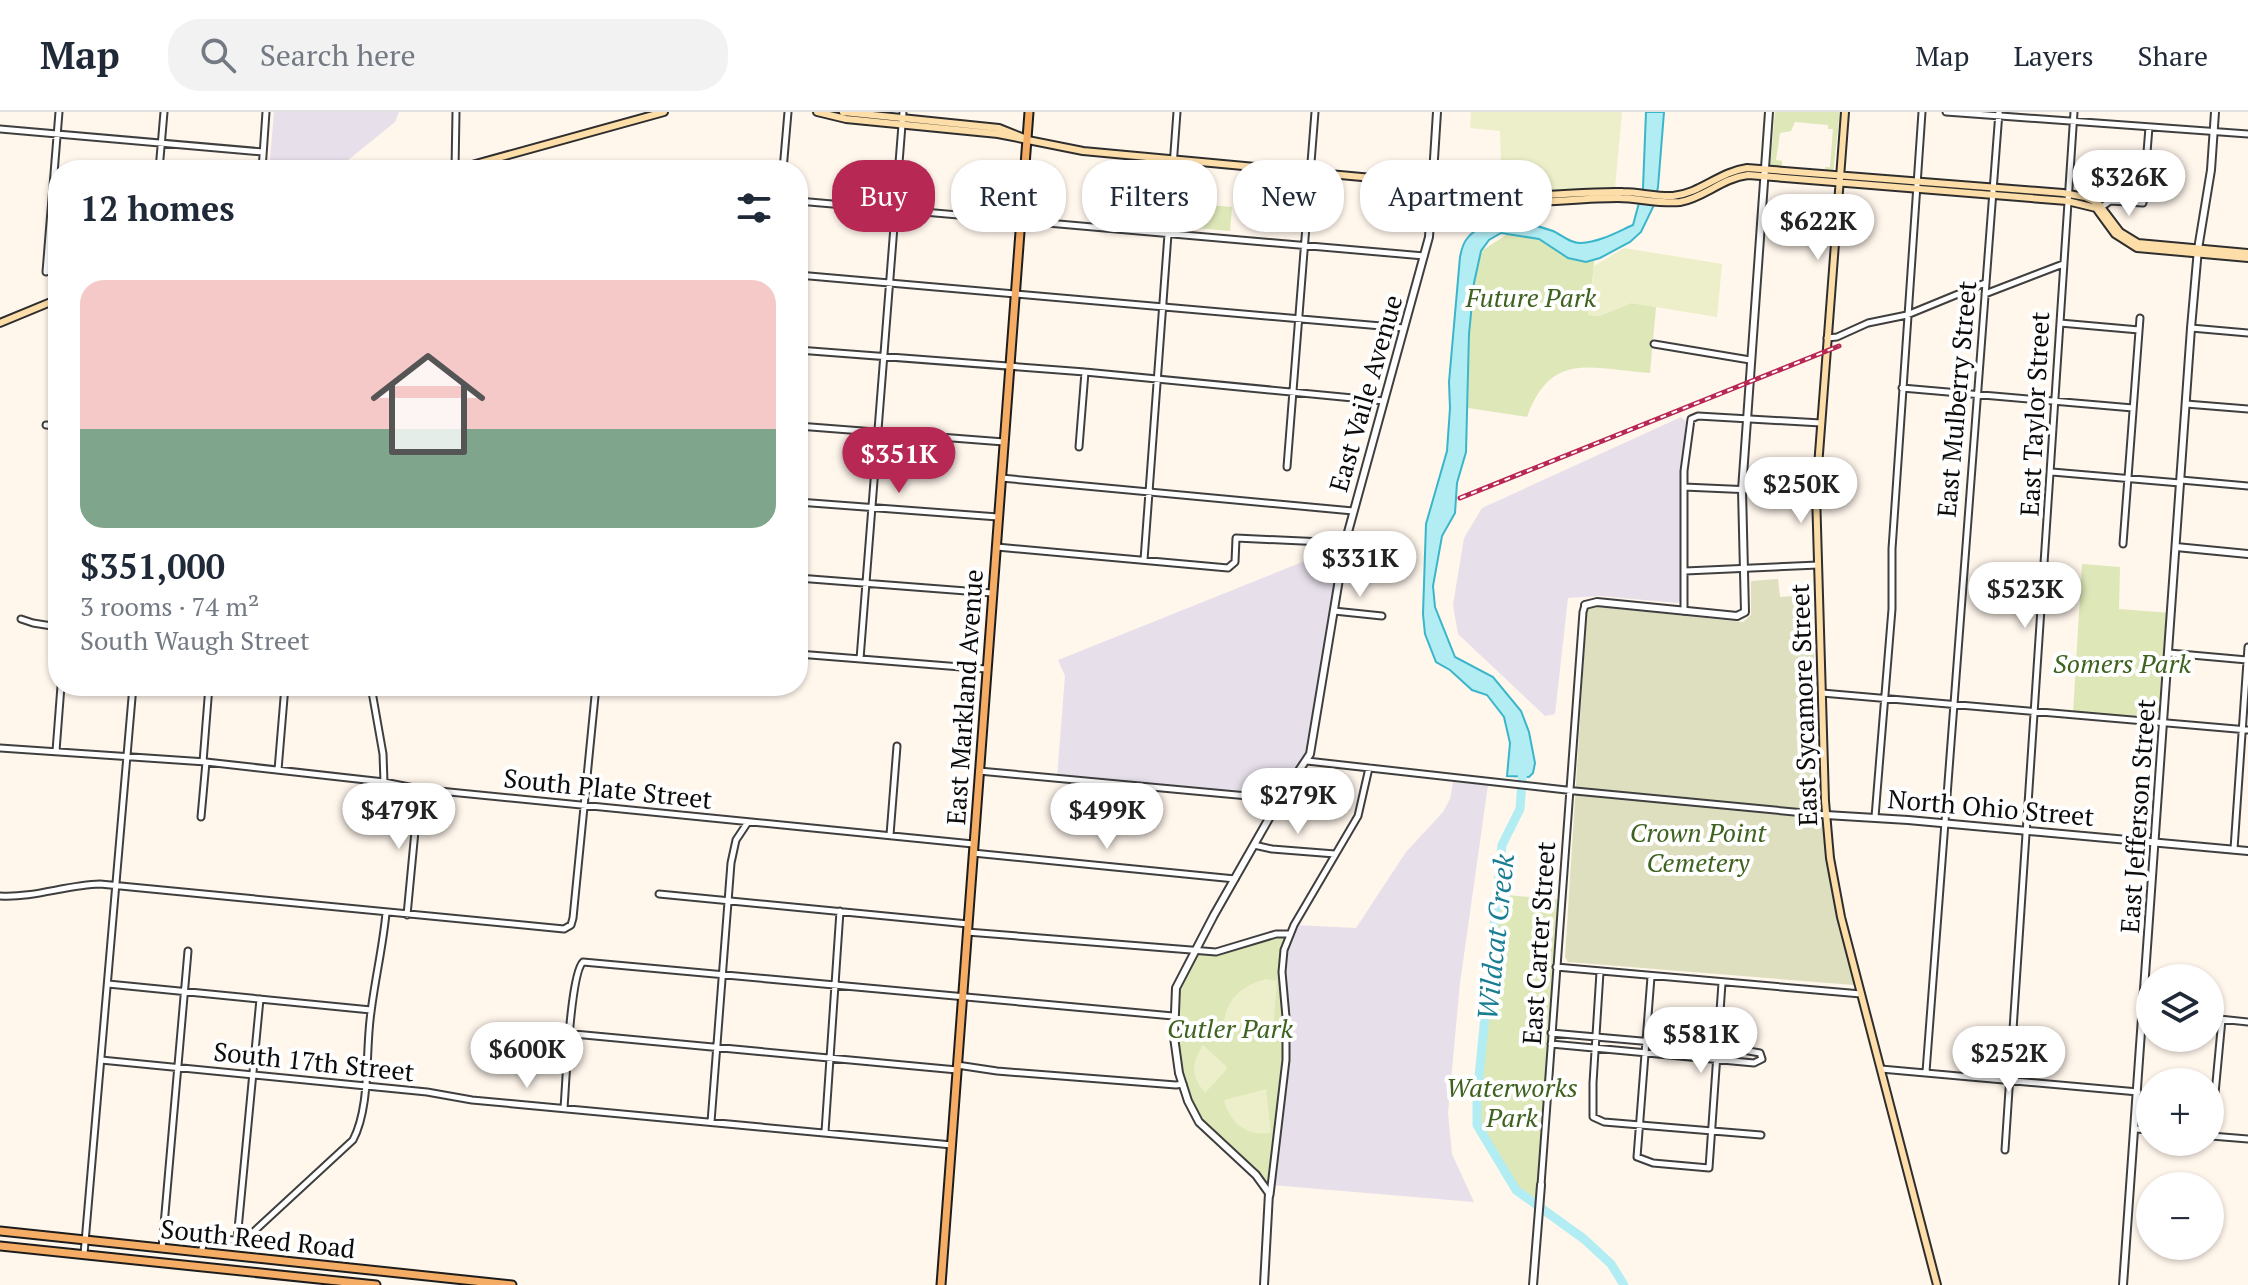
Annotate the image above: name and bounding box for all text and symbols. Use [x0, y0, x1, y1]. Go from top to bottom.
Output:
search box [168, 19, 728, 91]
text: Map [40, 30, 120, 80]
icon: search [196, 33, 240, 77]
text: Search here [260, 35, 416, 75]
text: Map [1915, 37, 1969, 74]
text: Layers [2013, 37, 2094, 74]
text: Share [2138, 37, 2208, 74]
pin: $326K [2073, 150, 2185, 218]
text: $326K [2090, 159, 2168, 193]
chip: Buy [832, 160, 935, 232]
chip: Rent [951, 160, 1066, 232]
chip: Filters [1082, 160, 1217, 232]
chip: New [1233, 160, 1344, 232]
chip: Apartment [1360, 160, 1552, 232]
text: 12 homes [80, 186, 235, 231]
icon: filters [732, 186, 776, 230]
pin: $622K [1762, 194, 1874, 262]
text: $622K [1779, 203, 1857, 237]
street label: East Mulberry Street [1929, 279, 1983, 519]
park label: Future Park [1465, 280, 1597, 314]
street label: East Vaile Avenue [1321, 291, 1409, 495]
street label: East Taylor Street [2012, 310, 2056, 517]
icon: home [356, 332, 500, 476]
pin: $351K [843, 427, 955, 495]
text: $351K [860, 436, 938, 470]
pin: $250K [1745, 457, 1857, 525]
text: $250K [1762, 466, 1840, 500]
pin: $331K [1304, 531, 1416, 599]
text: $331K [1321, 540, 1399, 574]
text: $351,000 [80, 544, 225, 589]
pin: $523K [1969, 562, 2081, 630]
street label: East Markland Avenue [938, 568, 990, 826]
text: $523K [1986, 571, 2064, 605]
street label: East Sycamore Street [1782, 583, 1824, 827]
text: 3 rooms · 74 m² [80, 589, 259, 623]
text: South Waugh Street [80, 623, 310, 657]
park label: Somers Park [2053, 646, 2192, 680]
street label: East Jefferson Street [2112, 697, 2162, 934]
street label: South Plate Street [502, 760, 714, 816]
pin: $279K [1242, 768, 1354, 836]
text: $279K [1259, 777, 1337, 811]
street label: North Ohio Street [1886, 781, 2096, 833]
pin: $479K [343, 783, 455, 851]
pin: $499K [1051, 783, 1163, 851]
text: $479K [360, 792, 438, 826]
text: $499K [1068, 792, 1146, 826]
park label: Crown Point Cemetery [1630, 815, 1768, 879]
street label: East Carter Street [1514, 840, 1562, 1046]
water label: Wildcat Creek [1468, 851, 1522, 1022]
map controls [2136, 964, 2224, 1260]
button: layers [2136, 964, 2224, 1052]
pin: $581K [1645, 1007, 1757, 1075]
park label: Cutler Park [1167, 1011, 1294, 1045]
text: $581K [1662, 1016, 1740, 1050]
pin: $600K [471, 1022, 583, 1090]
pin: $252K [1953, 1026, 2065, 1094]
text: $600K [488, 1031, 566, 1065]
street label: South 17th Street [212, 1034, 416, 1088]
text: $252K [1970, 1035, 2048, 1069]
button: + [2136, 1068, 2224, 1156]
park label: Waterworks Park [1446, 1070, 1578, 1134]
button: − [2136, 1172, 2224, 1260]
street label: South Reed Road [159, 1211, 357, 1265]

